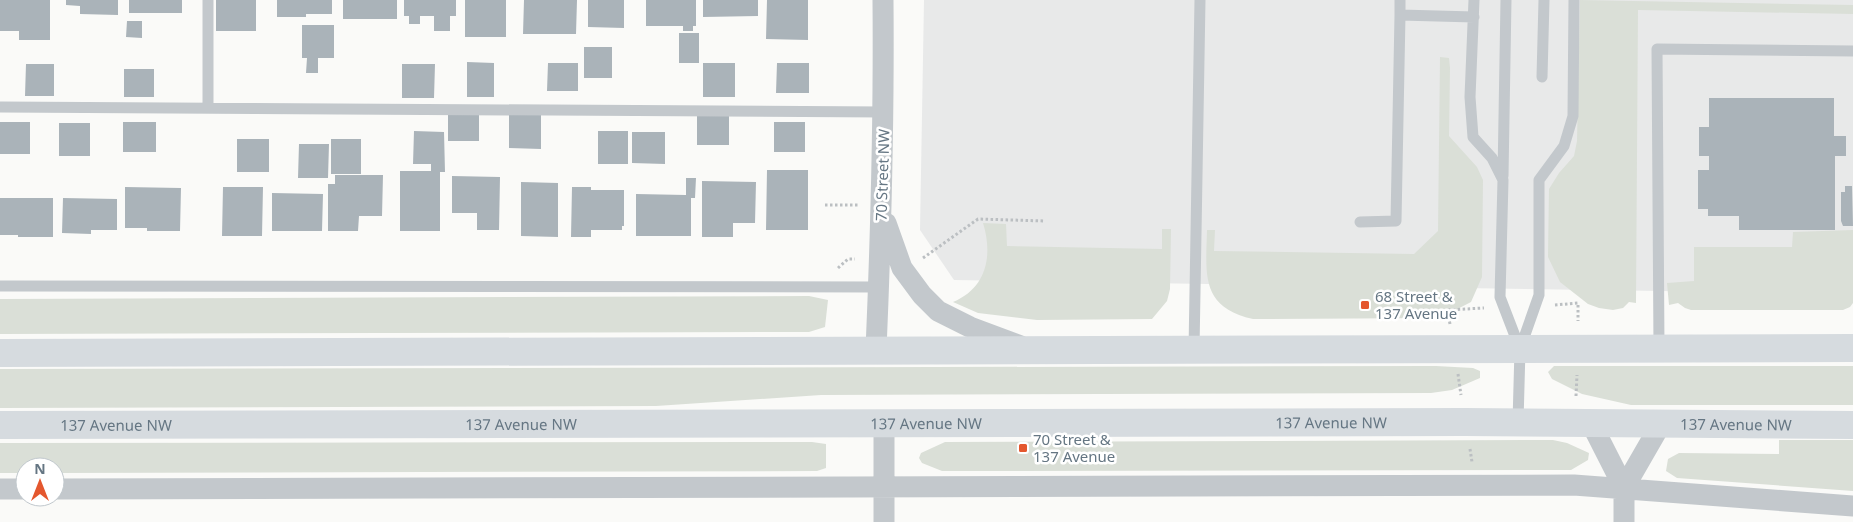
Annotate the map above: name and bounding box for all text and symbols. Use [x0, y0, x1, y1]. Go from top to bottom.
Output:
street label: 70 Street NW [870, 129, 894, 221]
place label: 68 Street & 137 Avenue [1375, 286, 1457, 323]
marker: 68 Street & 137 Avenue [1359, 299, 1371, 311]
street label: 137 Avenue NW [1275, 412, 1387, 432]
street label: 137 Avenue NW [870, 413, 982, 433]
street label: 137 Avenue NW [465, 414, 577, 434]
street label: 137 Avenue NW [1680, 414, 1792, 435]
street label: 137 Avenue NW [60, 415, 172, 435]
place label: 70 Street & 137 Avenue [1033, 429, 1115, 466]
marker: 70 Street & 137 Avenue [1017, 442, 1029, 454]
north arrow [15, 457, 65, 507]
text: N [34, 459, 46, 478]

